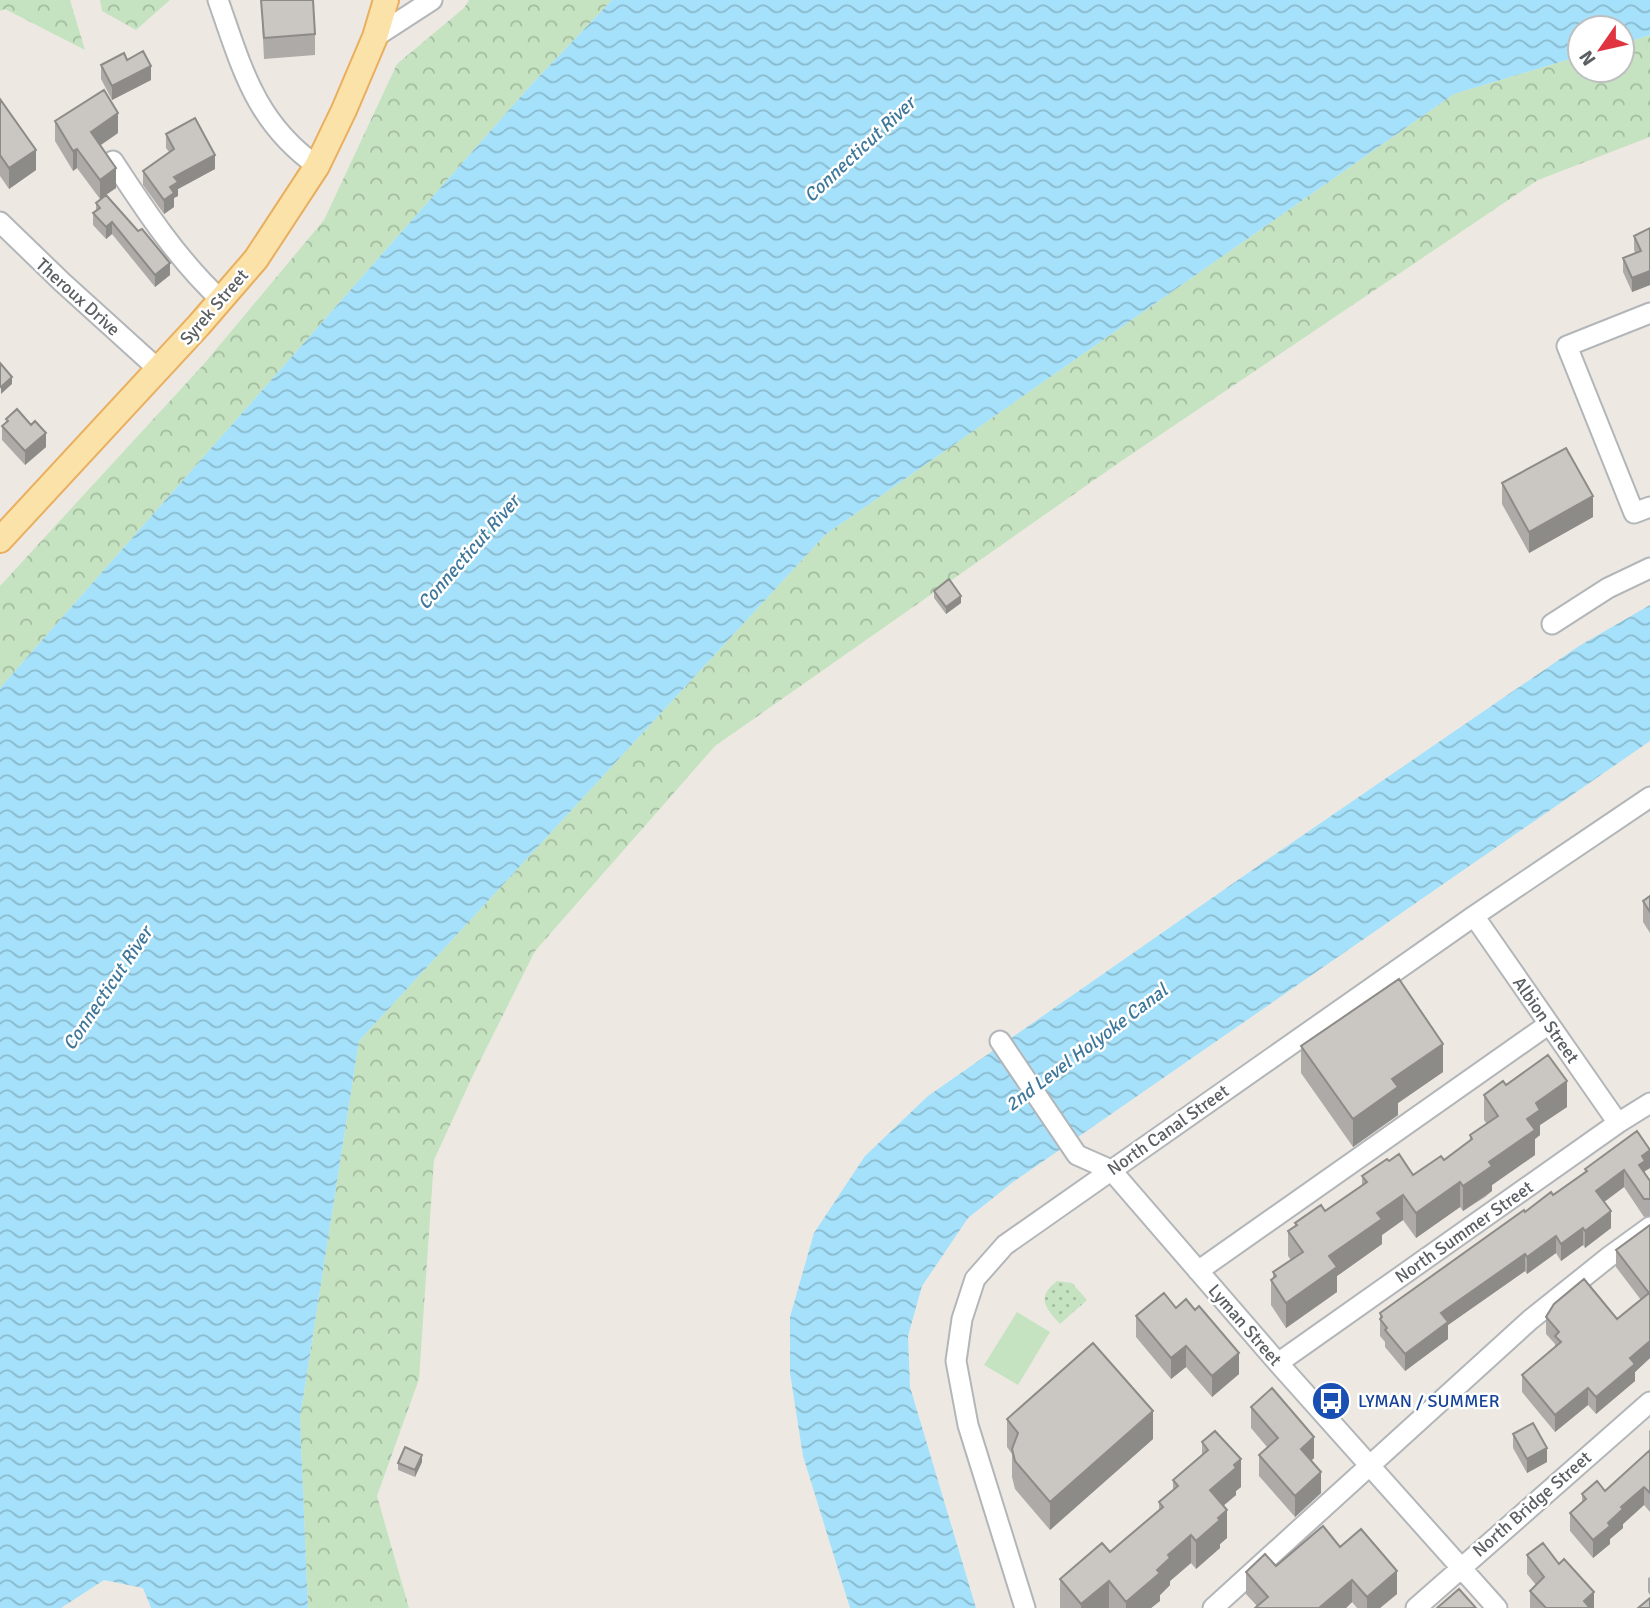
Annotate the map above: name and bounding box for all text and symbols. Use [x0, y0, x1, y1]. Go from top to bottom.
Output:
north arrow [1566, 14, 1636, 84]
text: N [1574, 46, 1601, 70]
water label: Connecticut River [799, 90, 923, 208]
street label: Theroux Drive [31, 253, 125, 341]
street label: Syrek Street [175, 265, 253, 349]
water label: Connecticut River [413, 488, 527, 615]
water label: Connecticut River [58, 920, 160, 1055]
street label: Albion Street [1508, 973, 1584, 1067]
water label: 2nd Level Holyoke Canal [1001, 978, 1174, 1117]
street label: North Canal Street [1103, 1080, 1233, 1180]
street label: North Summer Street [1391, 1176, 1537, 1288]
street label: Lyman Street [1204, 1280, 1286, 1370]
bus stop icon: LYMAN / SUMMER [1310, 1380, 1352, 1422]
place label: LYMAN / SUMMER [1358, 1390, 1500, 1412]
street label: North Bridge Street [1468, 1446, 1596, 1562]

